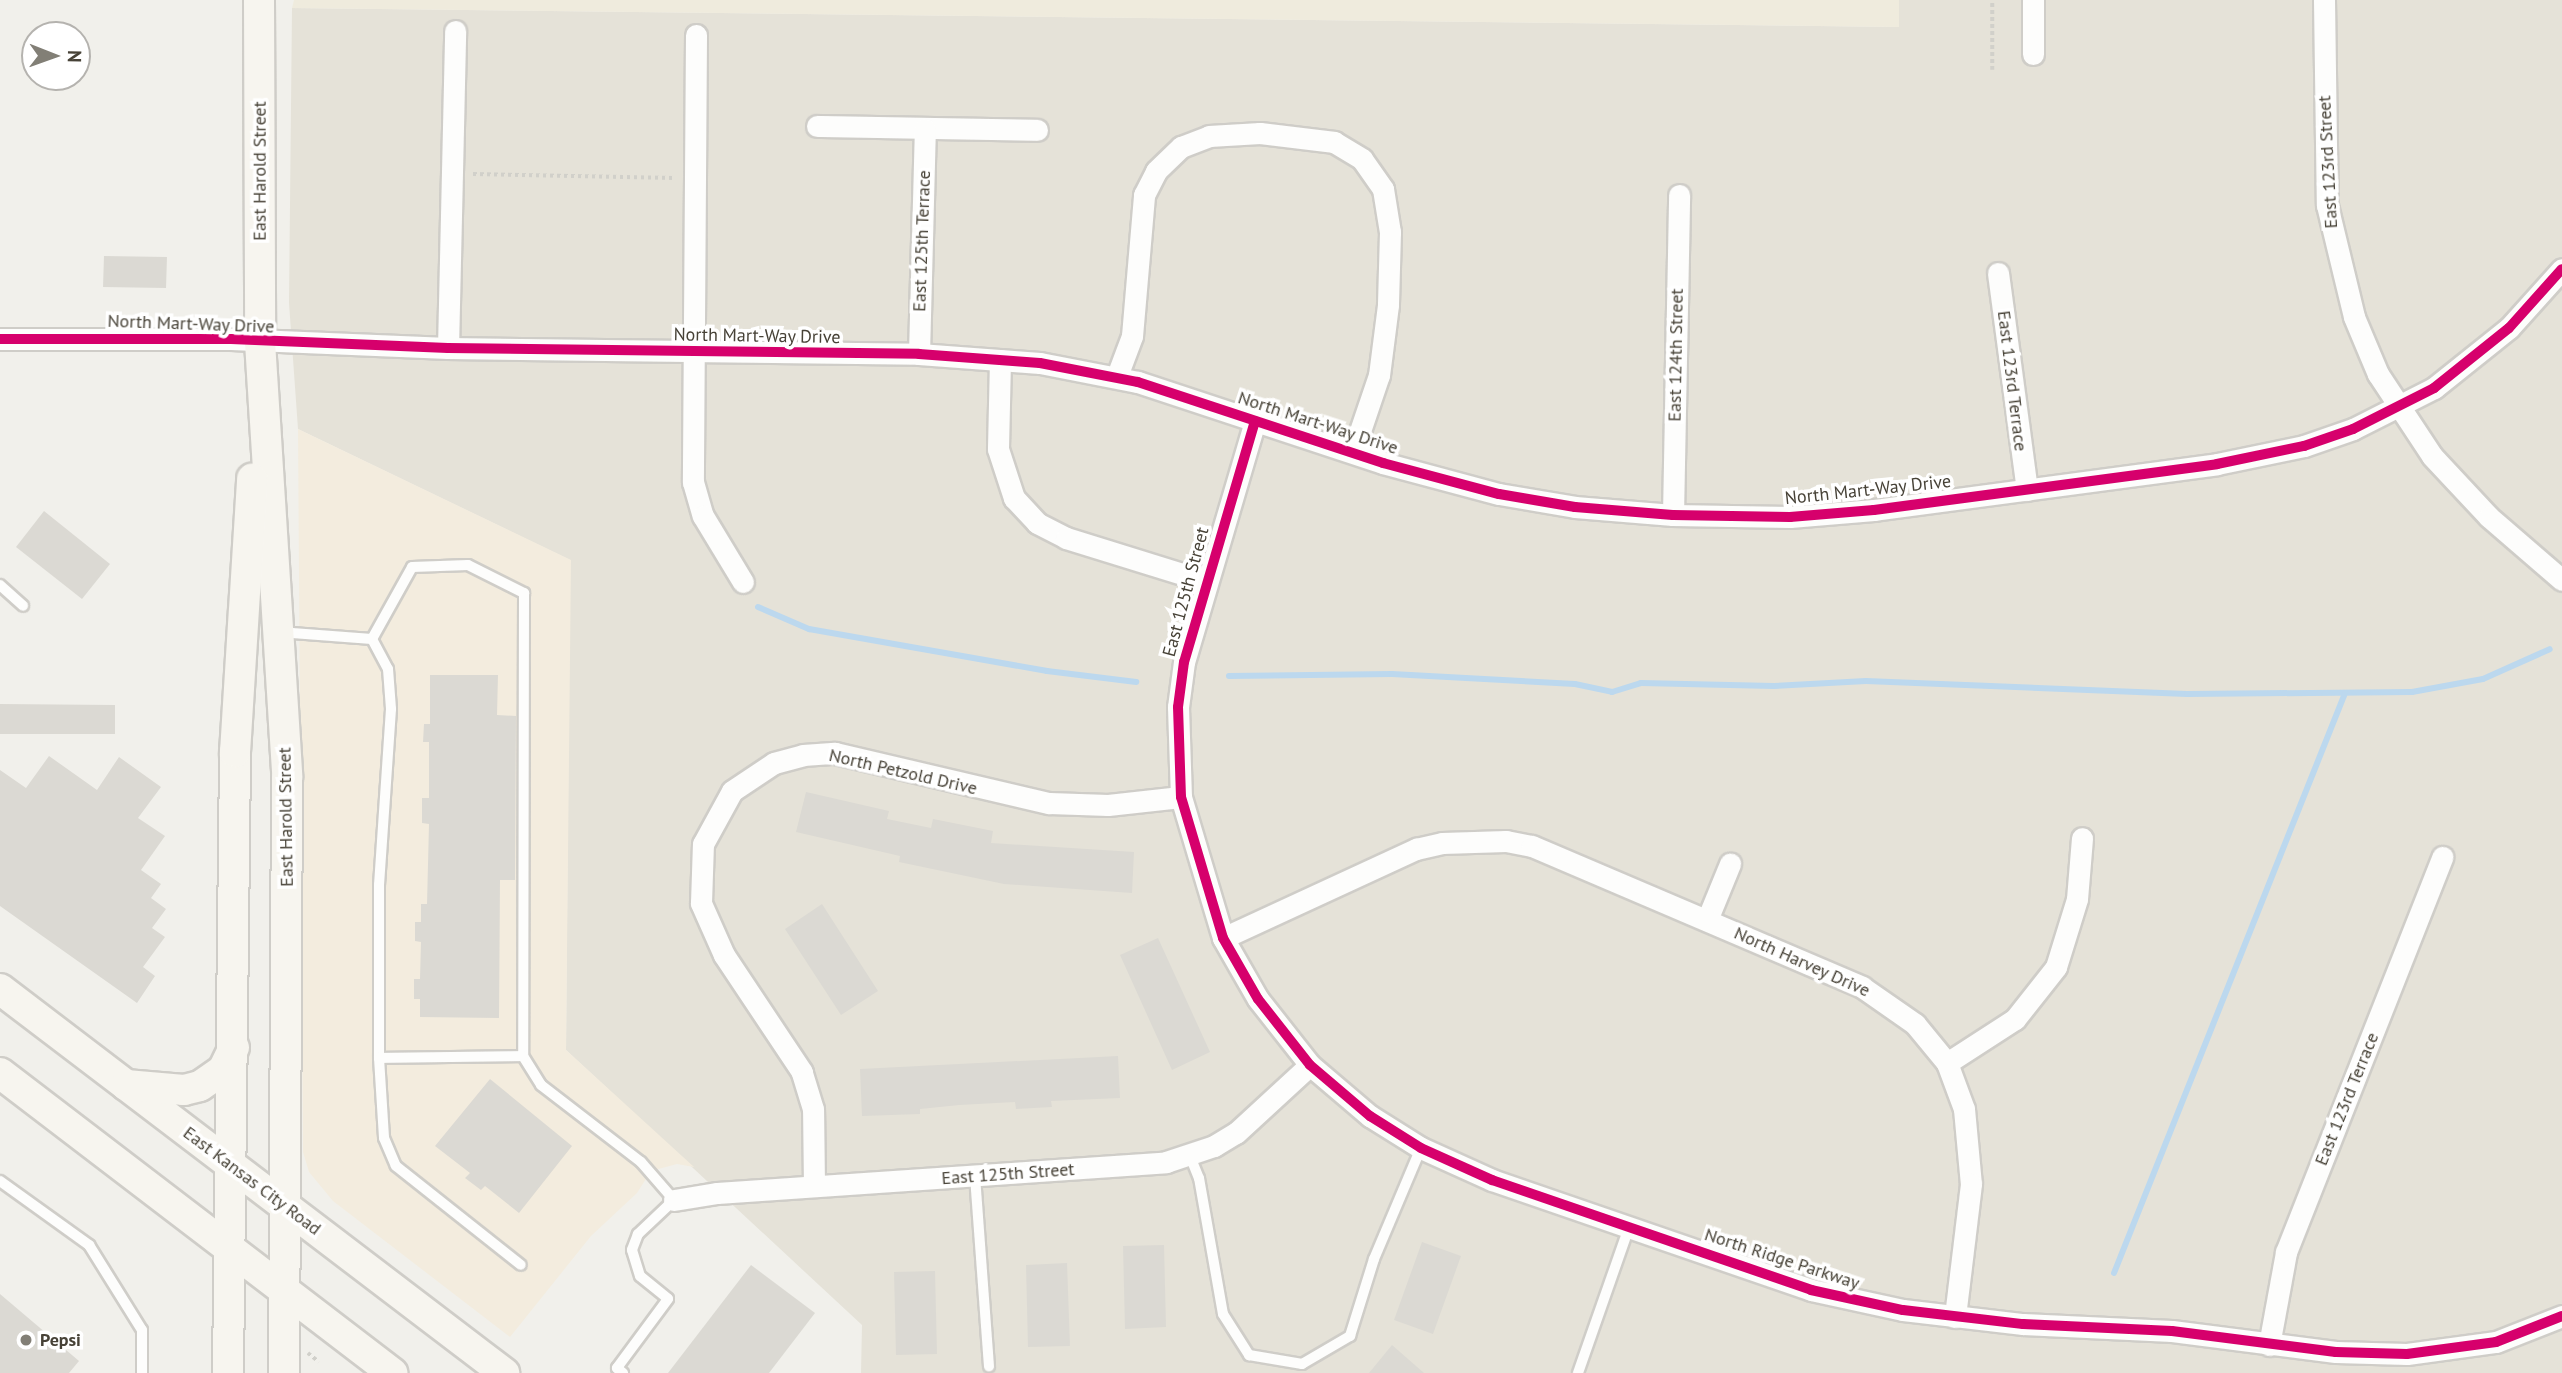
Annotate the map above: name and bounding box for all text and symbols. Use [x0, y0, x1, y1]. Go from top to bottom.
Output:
north arrow [21, 21, 91, 91]
text: N [63, 50, 87, 63]
street label: East 123rd Street [2314, 95, 2342, 229]
street label: East Harold Street [249, 101, 271, 241]
street label: East 125th Terrace [909, 170, 935, 312]
street label: East 124th Street [1664, 288, 1688, 422]
street label: East 123rd Terrace [1993, 309, 2031, 453]
street label: North Mart-Way Drive [107, 310, 275, 338]
street label: North Mart-Way Drive [673, 324, 841, 348]
street label: North Mart-Way Drive [1235, 387, 1401, 459]
street label: North Mart-Way Drive [1784, 470, 1952, 510]
street label: East 125th Street [1158, 525, 1214, 659]
street label: North Petzold Drive [827, 744, 979, 800]
street label: East Harold Street [274, 747, 298, 887]
street label: North Harvey Drive [1730, 922, 1874, 1002]
street label: East 123rd Terrace [2310, 1029, 2384, 1169]
street label: East Kansas City Road [179, 1122, 325, 1240]
street label: East 125th Street [941, 1159, 1075, 1189]
street label: North Ridge Parkway [1702, 1224, 1862, 1294]
place label: Pepsi [40, 1329, 81, 1351]
marker: Pepsi [18, 1332, 34, 1348]

